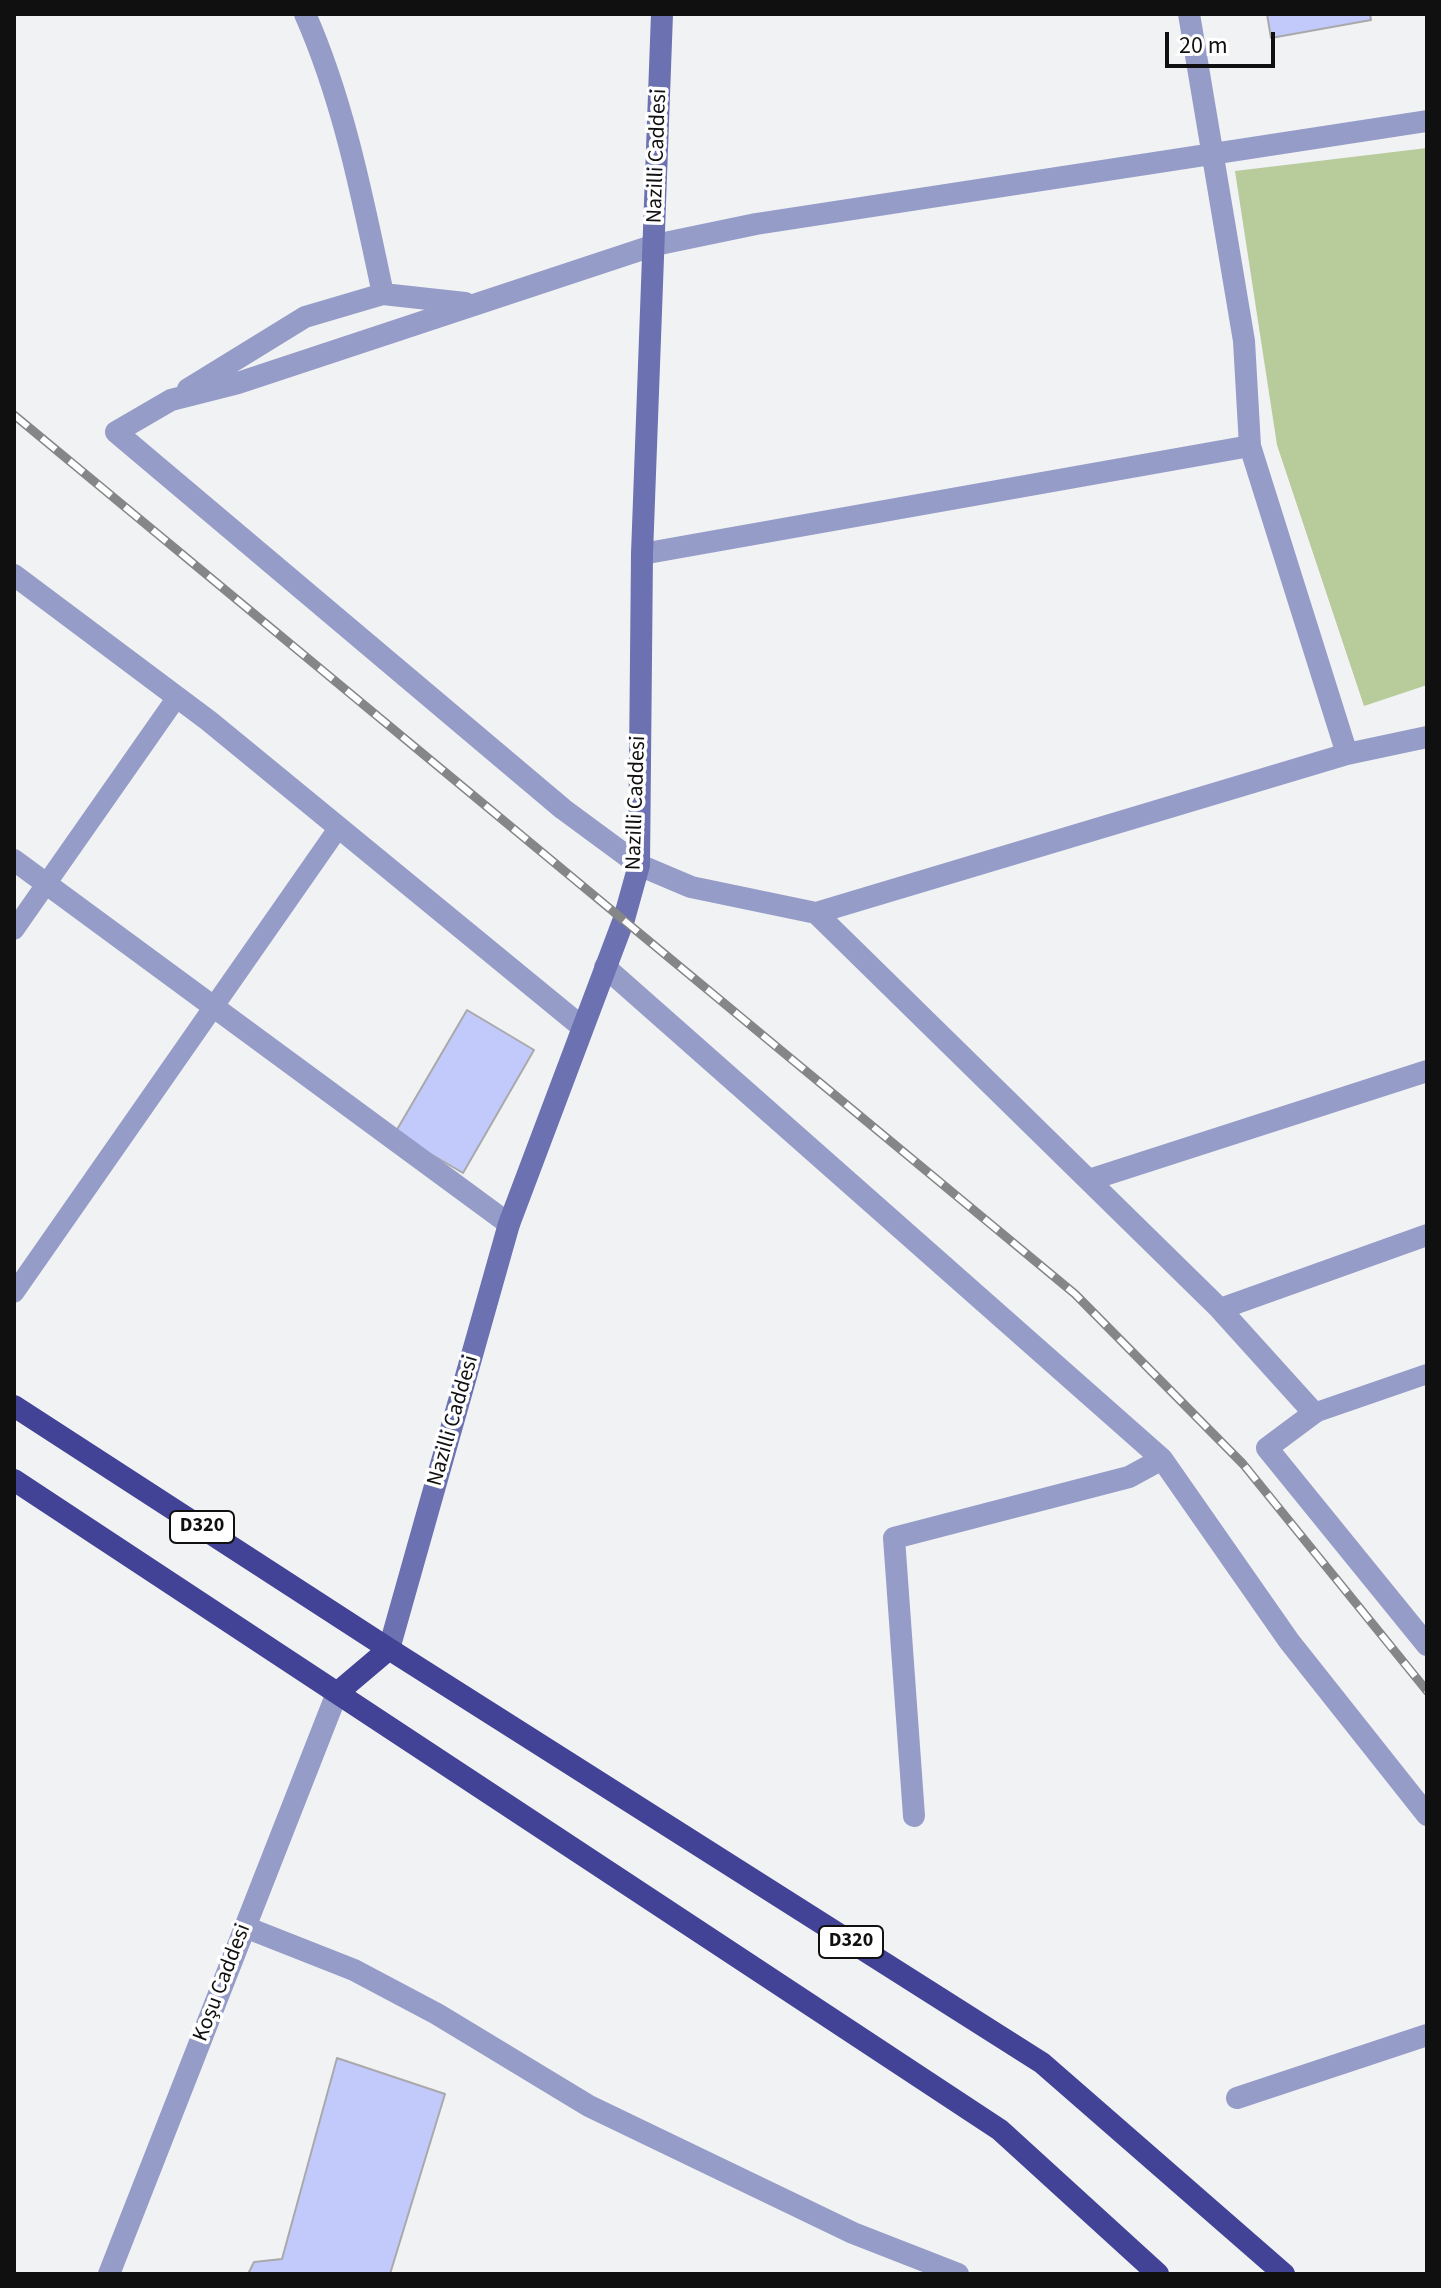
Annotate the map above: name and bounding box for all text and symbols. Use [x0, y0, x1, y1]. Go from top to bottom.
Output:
scale bar [1169, 16, 1279, 66]
text: 20 m [1179, 28, 1228, 63]
street label: Nazilli Caddesi [642, 88, 674, 224]
street label: Nazilli Caddesi [621, 735, 653, 871]
street label: Nazilli Caddesi [423, 1353, 485, 1489]
road number: D320 [170, 1511, 234, 1543]
street label: Koşu Caddesi [189, 1921, 257, 2045]
road number: D320 [819, 1926, 883, 1958]

